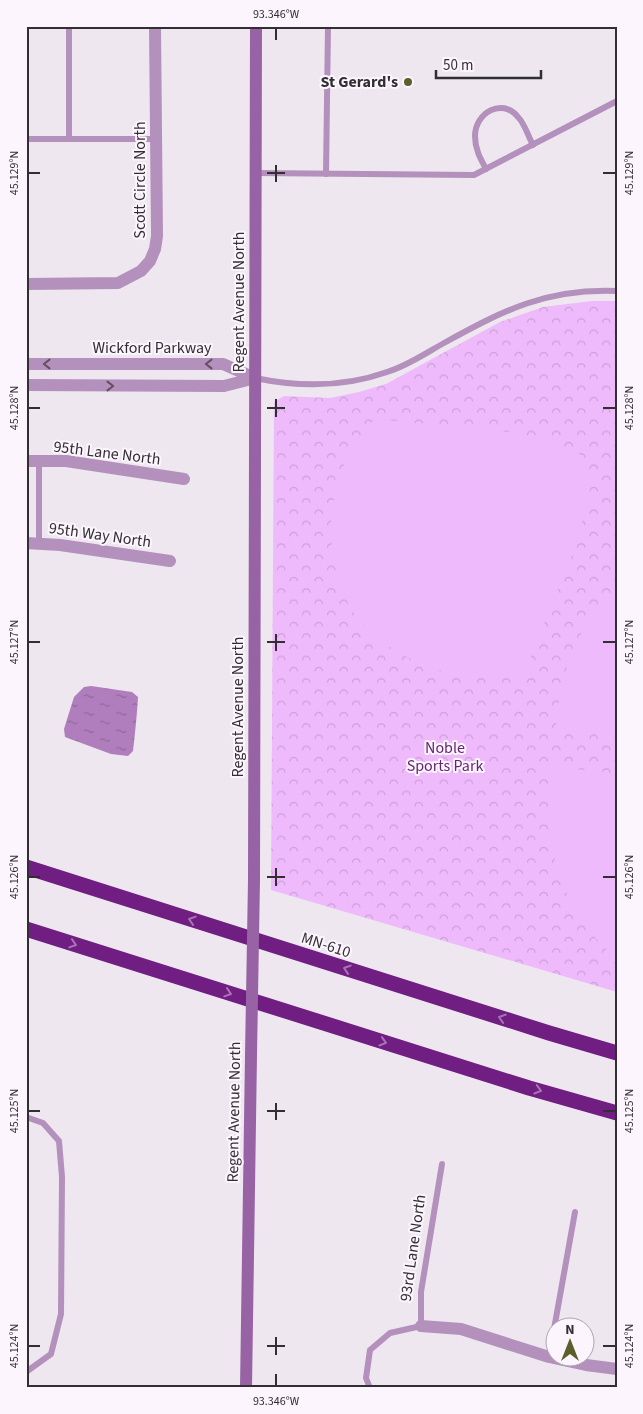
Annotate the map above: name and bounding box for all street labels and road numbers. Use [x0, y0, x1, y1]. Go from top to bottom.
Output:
street label: Scott Circle North [129, 121, 151, 239]
street label: Regent Avenue North [228, 231, 250, 373]
street label: Wickford Parkway [92, 337, 212, 359]
street label: 95th Lane North [52, 436, 162, 470]
street label: 95th Way North [47, 517, 153, 553]
street label: Regent Avenue North [227, 636, 249, 778]
street label: MN-610 [298, 927, 354, 963]
street label: Regent Avenue North [222, 1041, 246, 1183]
street label: 93rd Lane North [395, 1193, 431, 1303]

